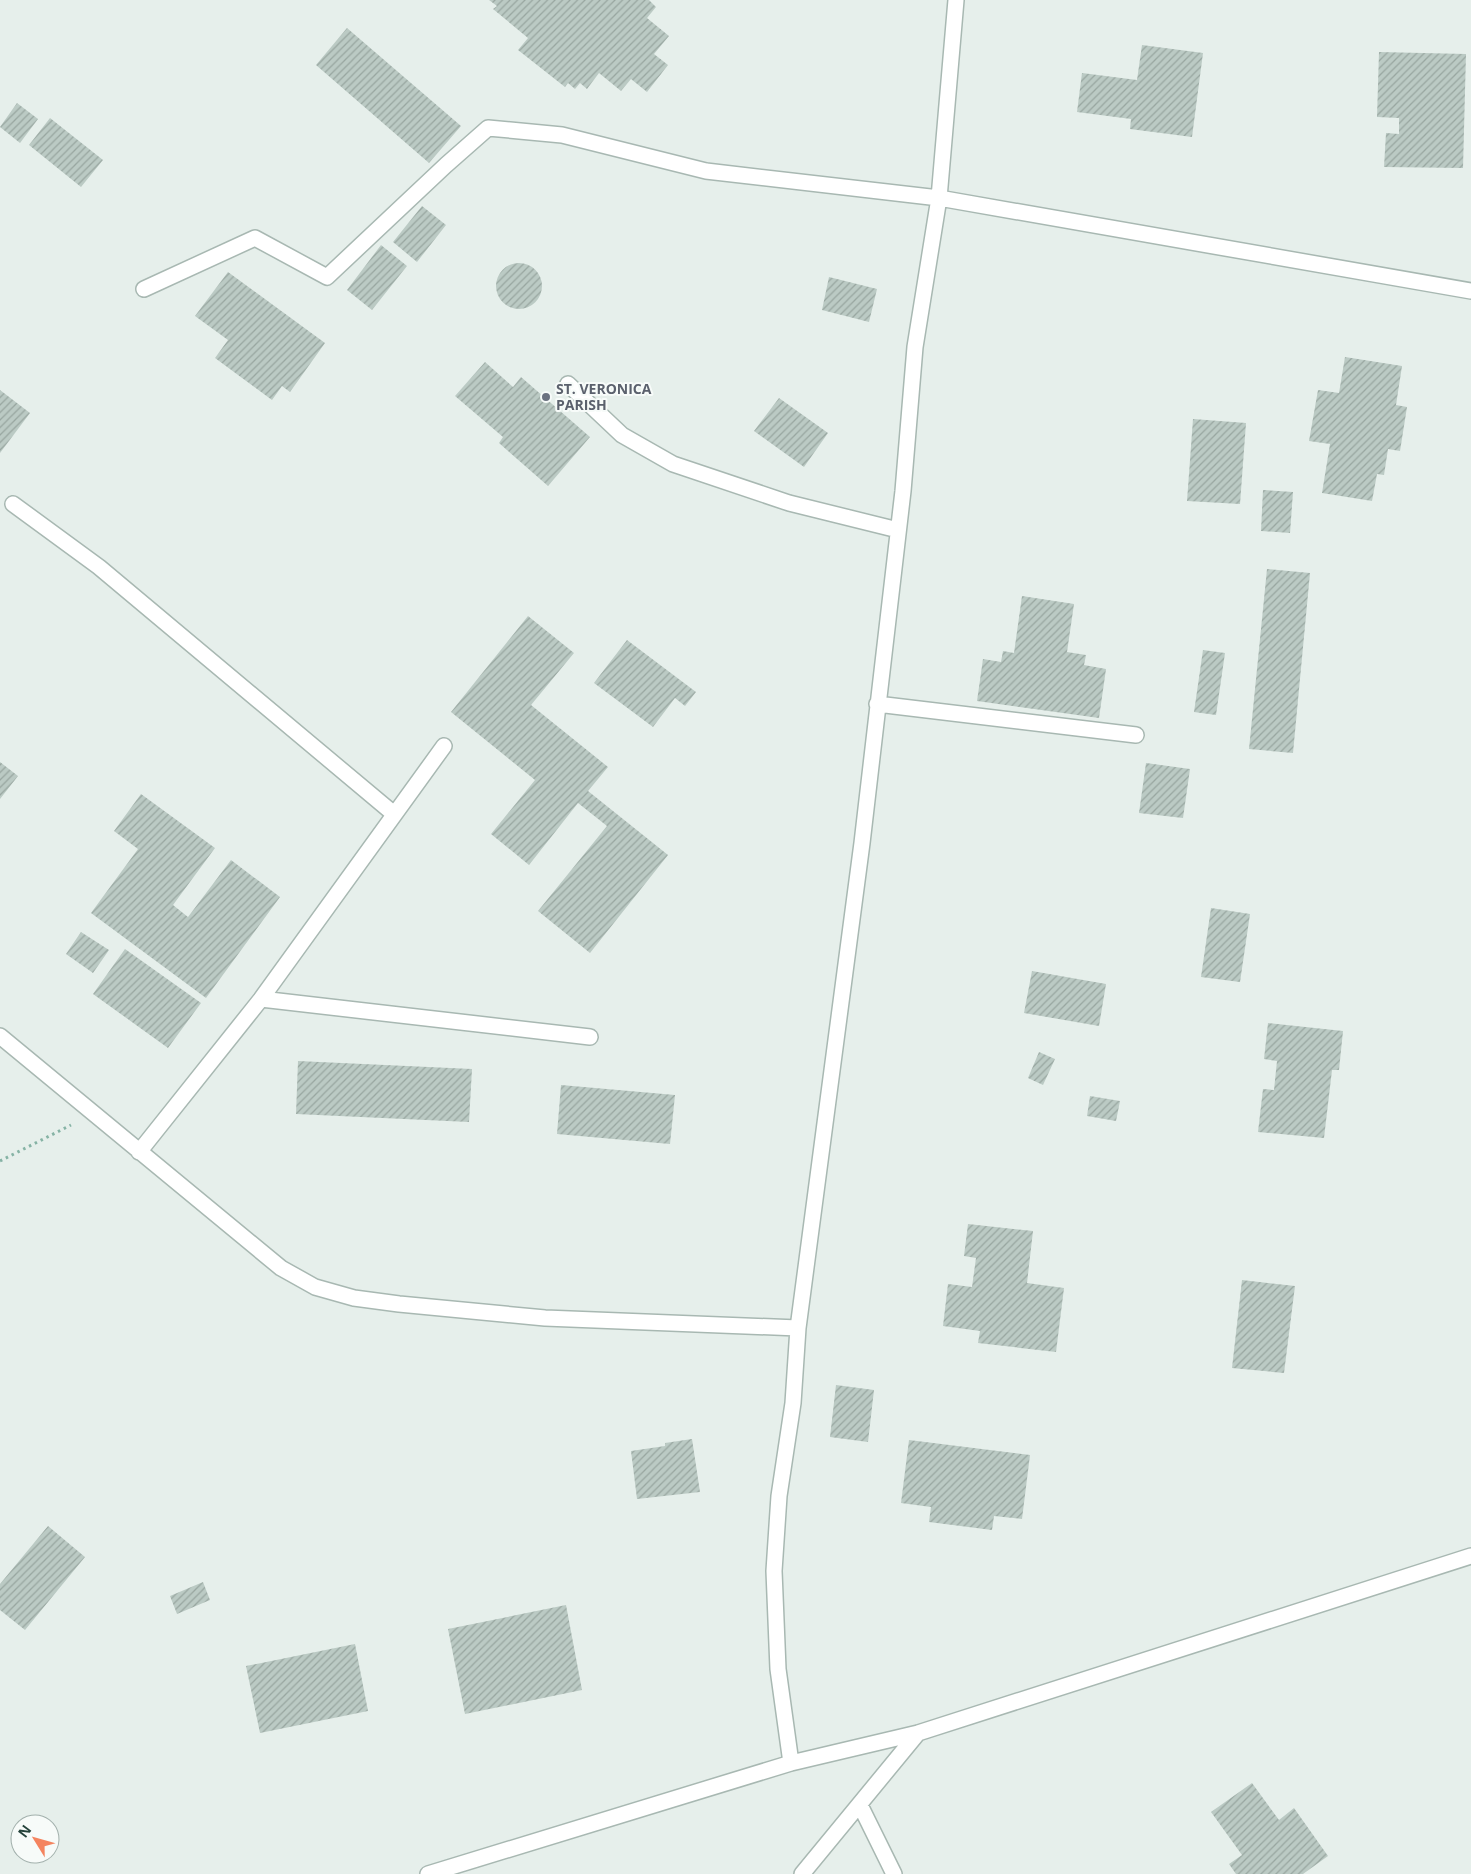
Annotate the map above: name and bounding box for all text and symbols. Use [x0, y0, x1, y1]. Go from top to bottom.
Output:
place label: ST. VERONICA PARISH [556, 379, 652, 414]
marker: ST. VERONICA PARISH [540, 391, 552, 403]
north arrow [10, 1814, 60, 1864]
text: N [13, 1821, 35, 1841]

